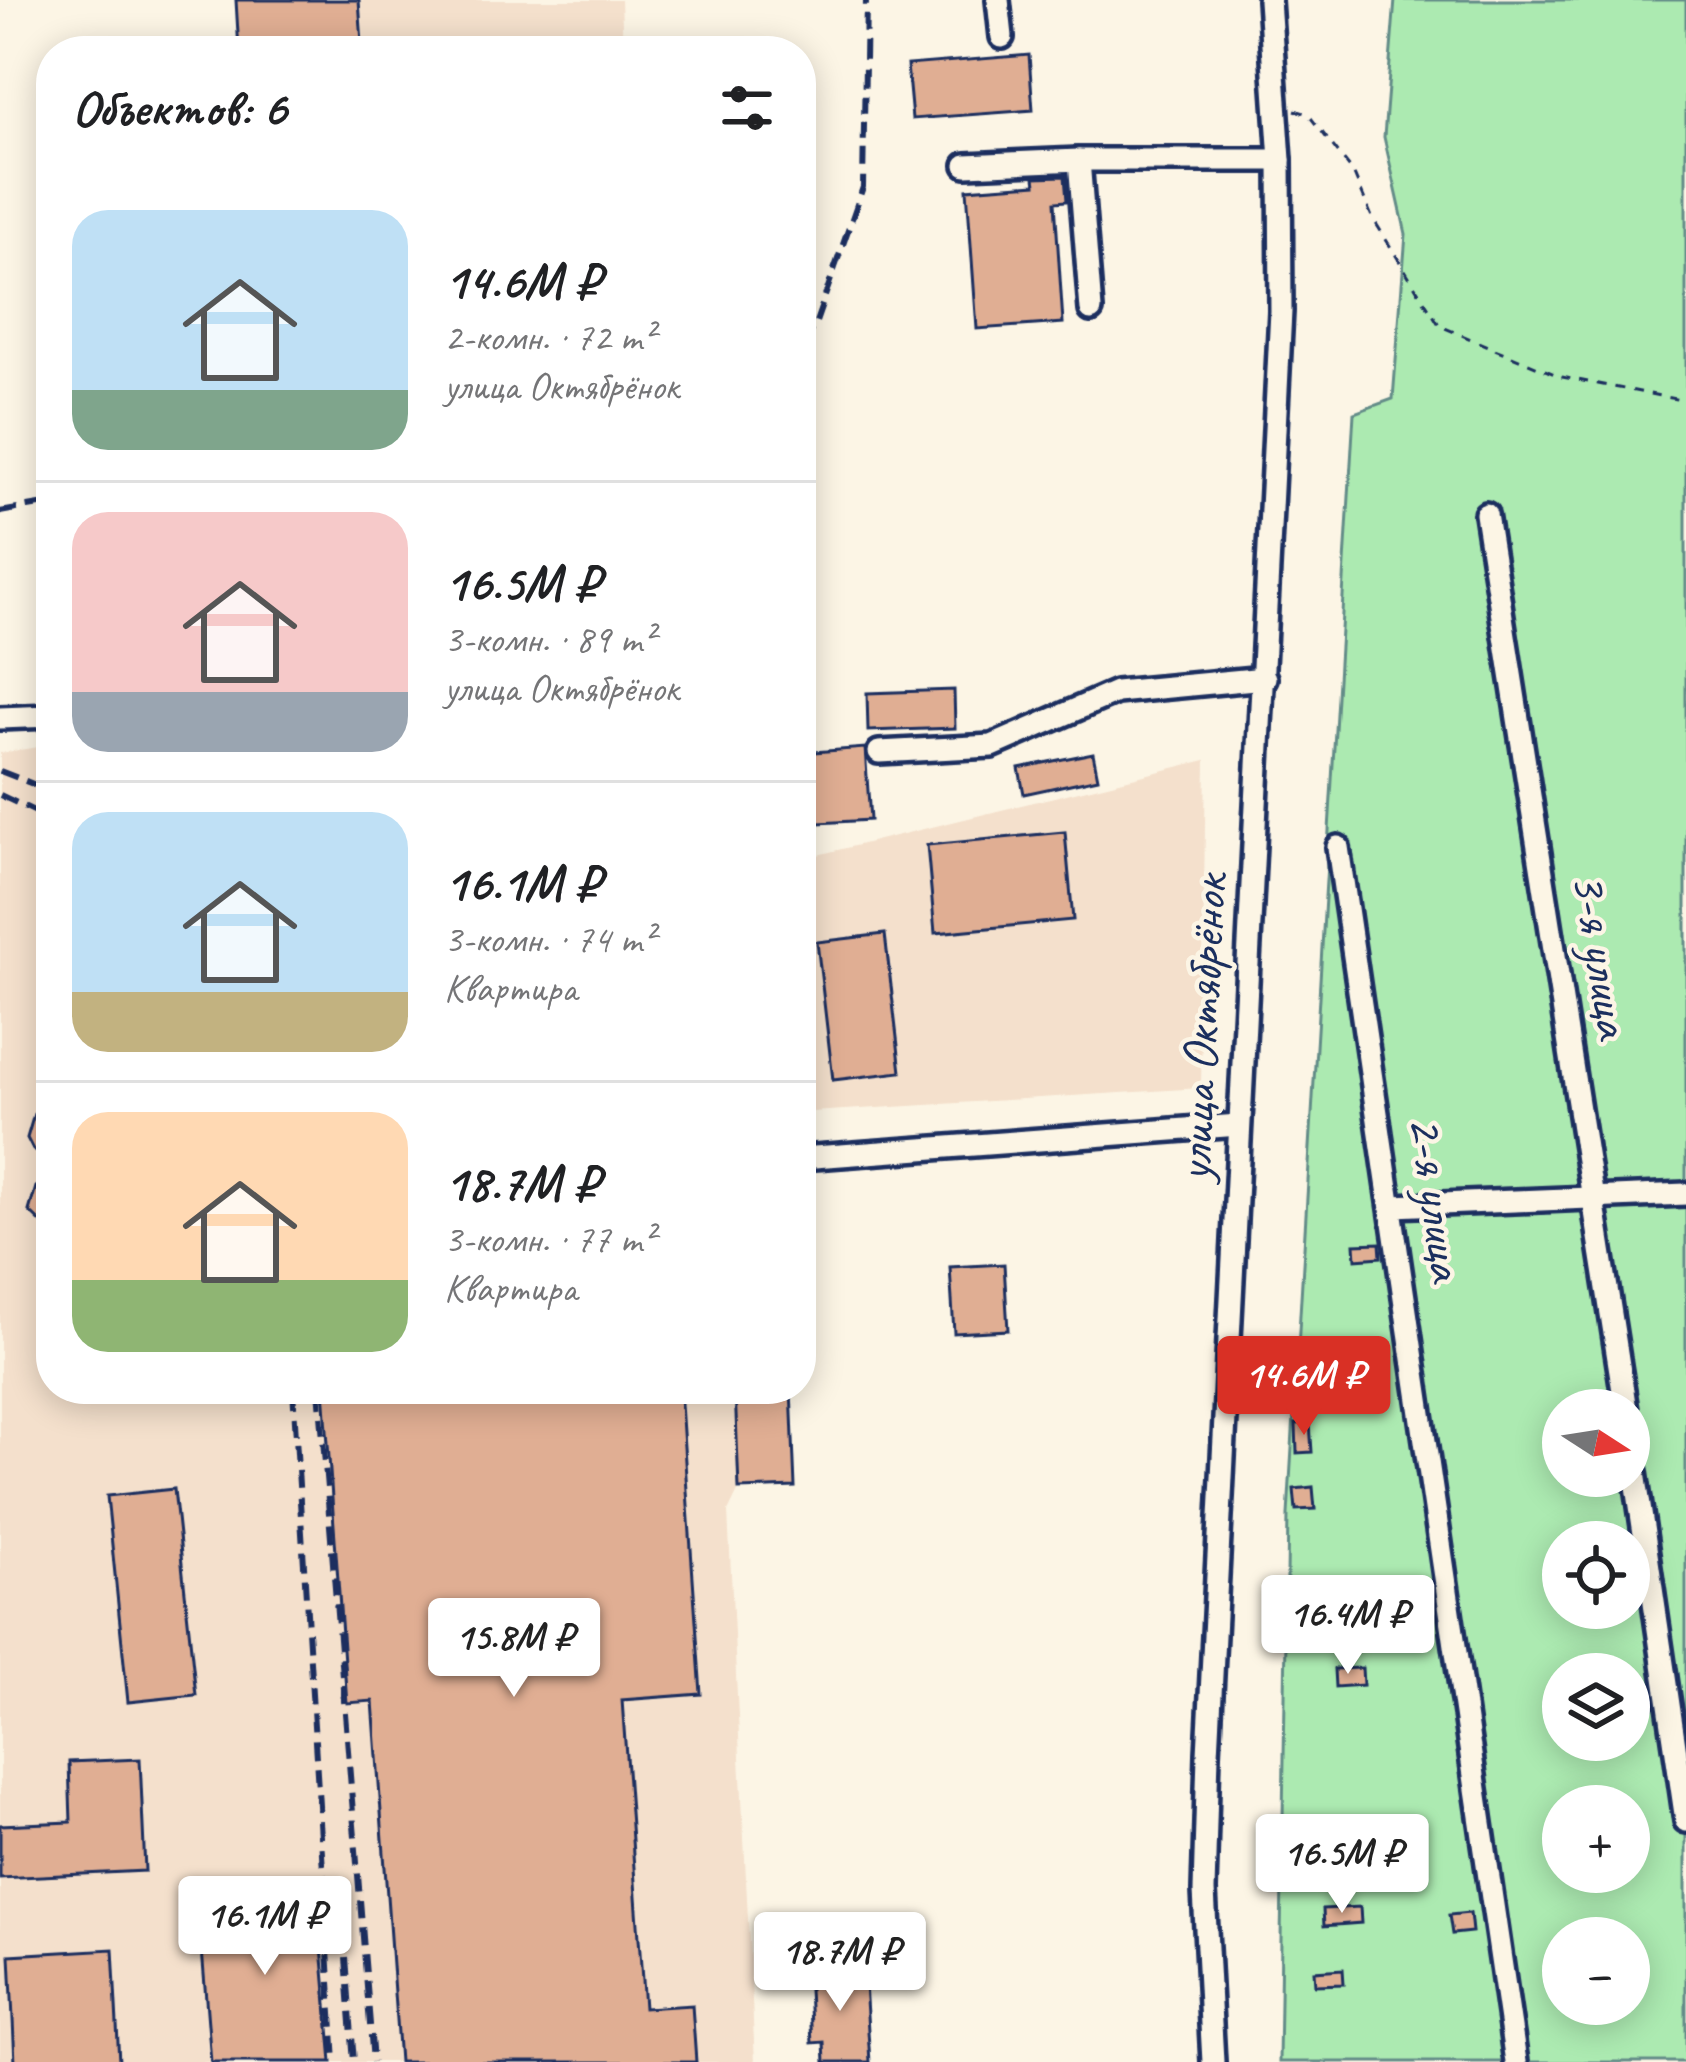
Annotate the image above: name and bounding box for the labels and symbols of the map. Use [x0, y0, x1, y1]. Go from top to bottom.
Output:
street label: 3-я улица [1557, 868, 1647, 1046]
street label: улица Октябрёнок [1161, 870, 1241, 1186]
street label: 2-я улица [1394, 1111, 1481, 1288]
pin: 14.6M ₽ [1193, 1336, 1415, 1438]
north arrow [1542, 1389, 1650, 1497]
pin: 16.4M ₽ [1237, 1575, 1459, 1677]
pin: 15.8M ₽ [403, 1598, 625, 1700]
pin: 16.5M ₽ [1231, 1814, 1453, 1916]
pin: 16.1M ₽ [154, 1876, 376, 1978]
pin: 18.7M ₽ [729, 1912, 951, 2014]

